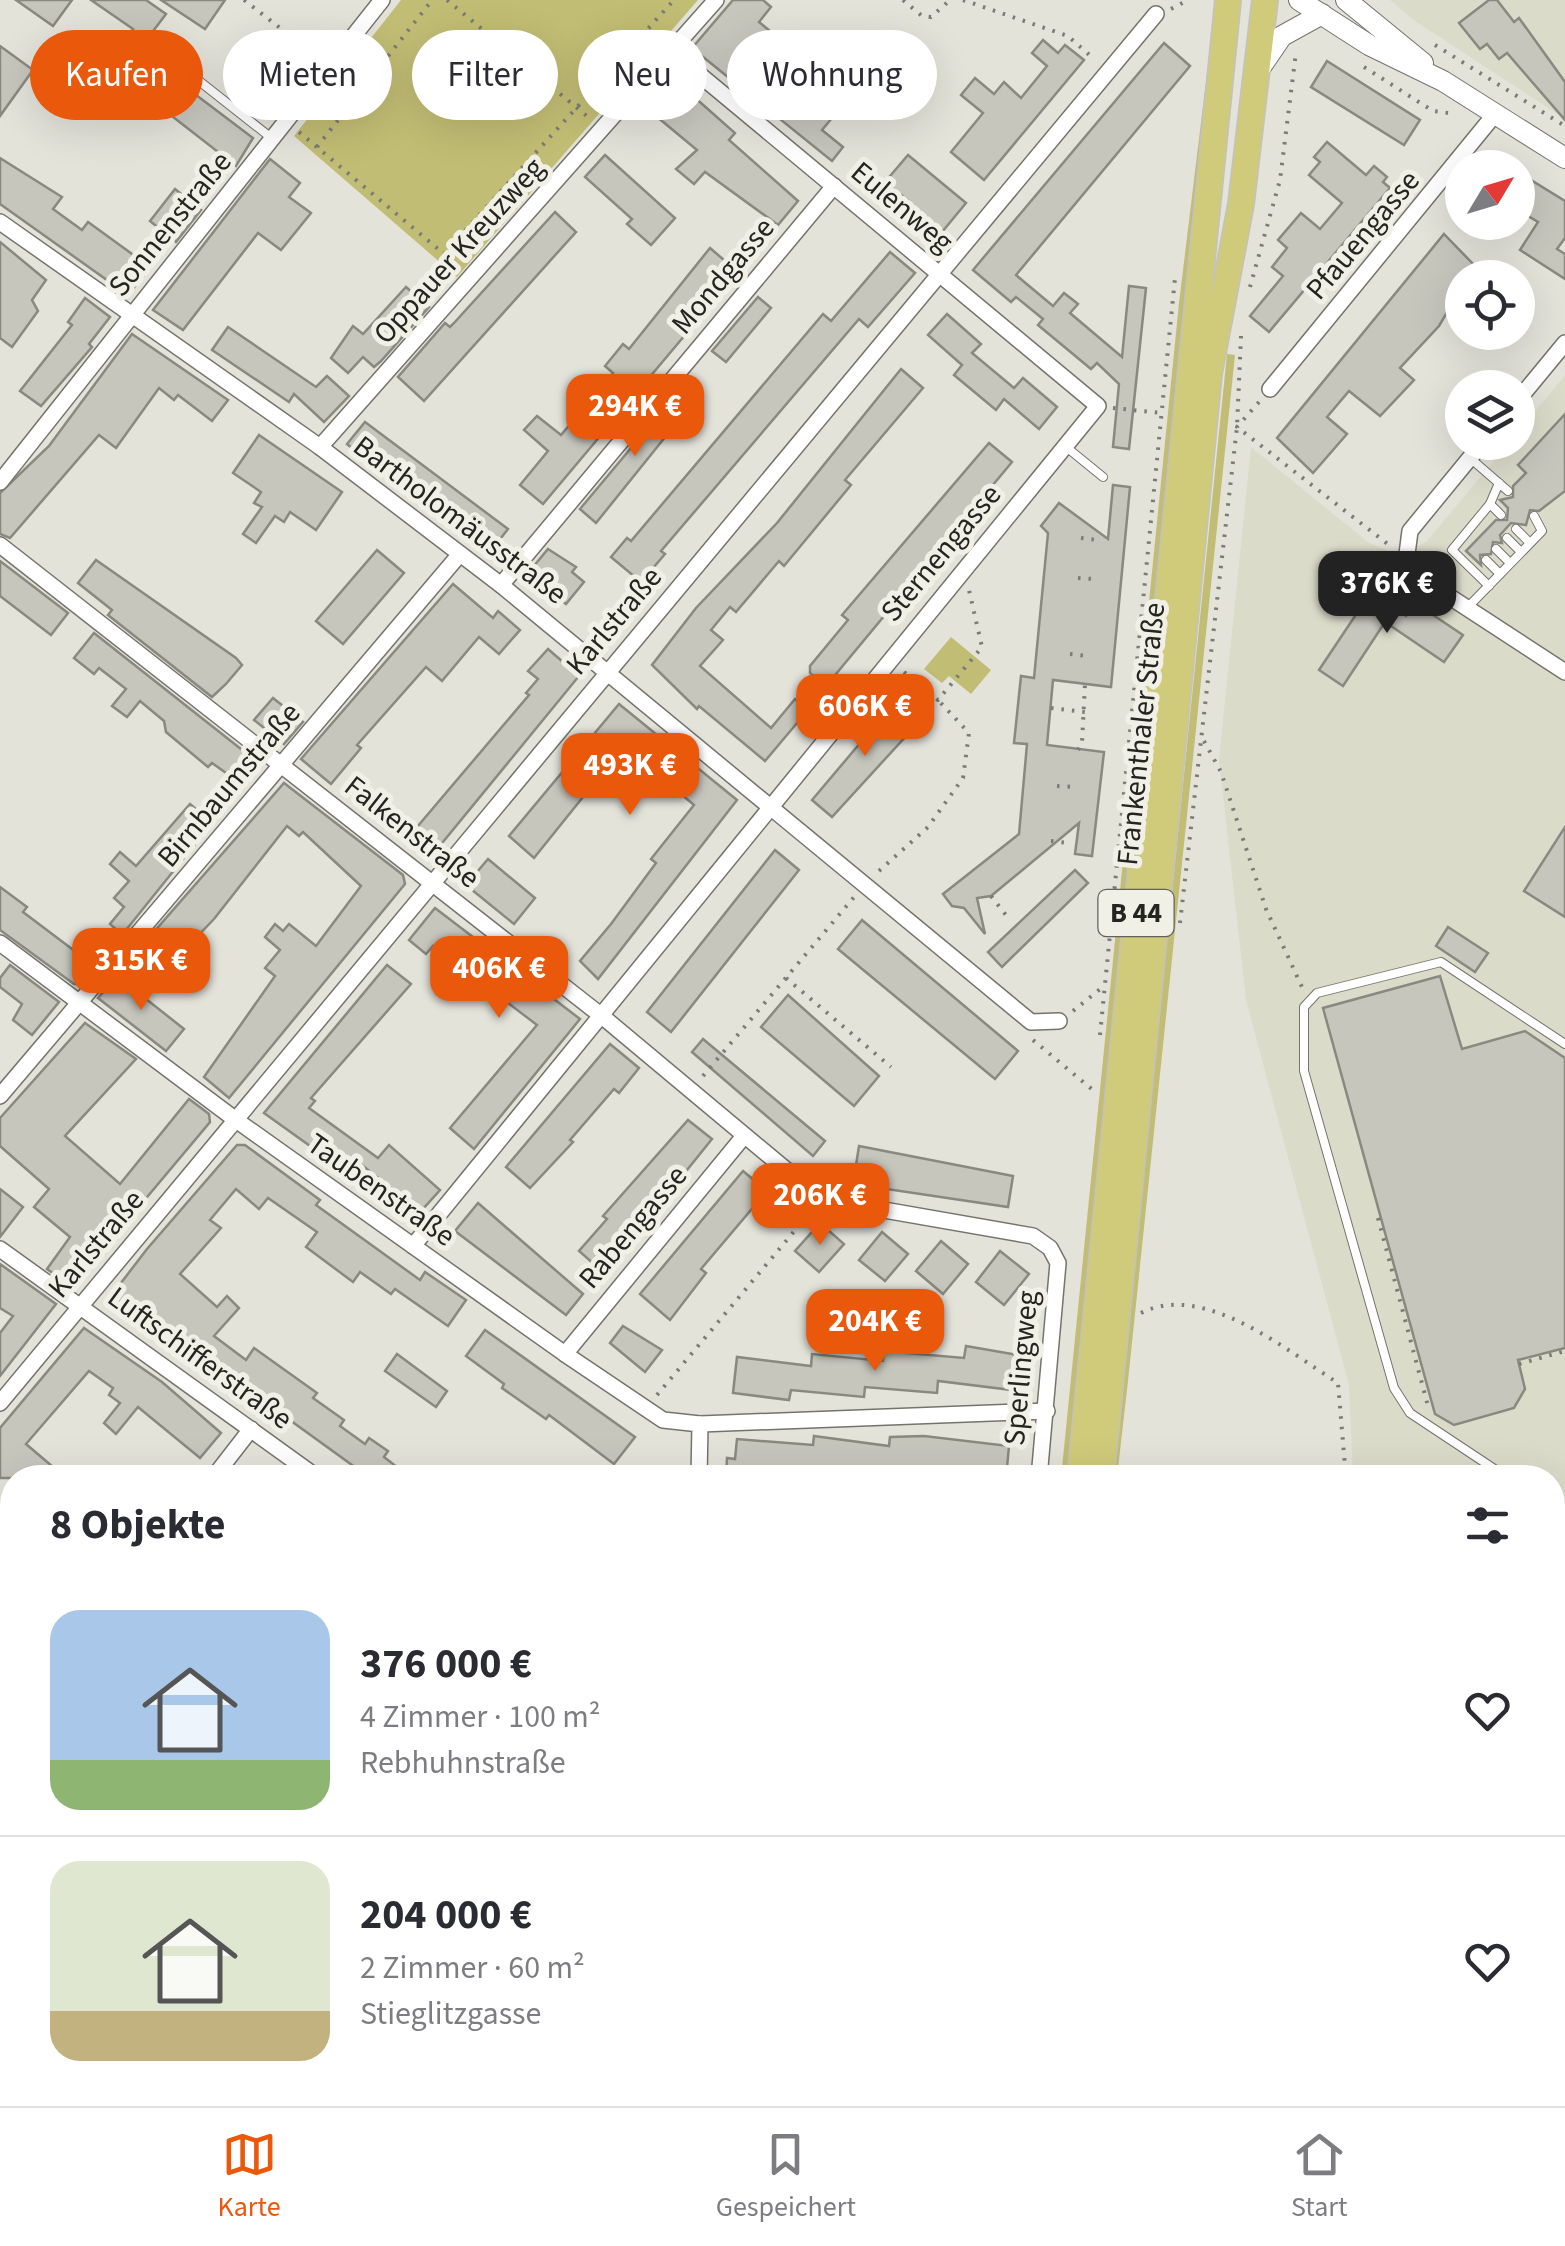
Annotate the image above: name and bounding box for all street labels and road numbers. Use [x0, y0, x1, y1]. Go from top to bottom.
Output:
street label: Sonnenstraße [98, 142, 242, 306]
street label: Oppauer Kreuzweg [363, 148, 555, 354]
street label: Eulenweg [841, 151, 963, 263]
street label: Pfauengasse [1296, 161, 1430, 309]
street label: Mondgasse [661, 208, 785, 344]
street label: Bartholomäusstraße [344, 425, 576, 615]
street label: Sternengasse [871, 475, 1011, 631]
street label: Karlstraße [556, 558, 672, 684]
street label: Frankenthaler Straße [1106, 600, 1176, 868]
street label: Birnbaumstraße [147, 693, 311, 877]
street label: Falkenstraße [335, 765, 489, 899]
road number: B 44 [1098, 890, 1174, 936]
street label: Taubenstraße [298, 1123, 464, 1257]
street label: Rabengasse [568, 1156, 698, 1298]
street label: Karlstraße [38, 1181, 154, 1307]
street label: Luftschifferstraße [99, 1276, 301, 1440]
street label: Sperlingweg [993, 1289, 1049, 1447]

